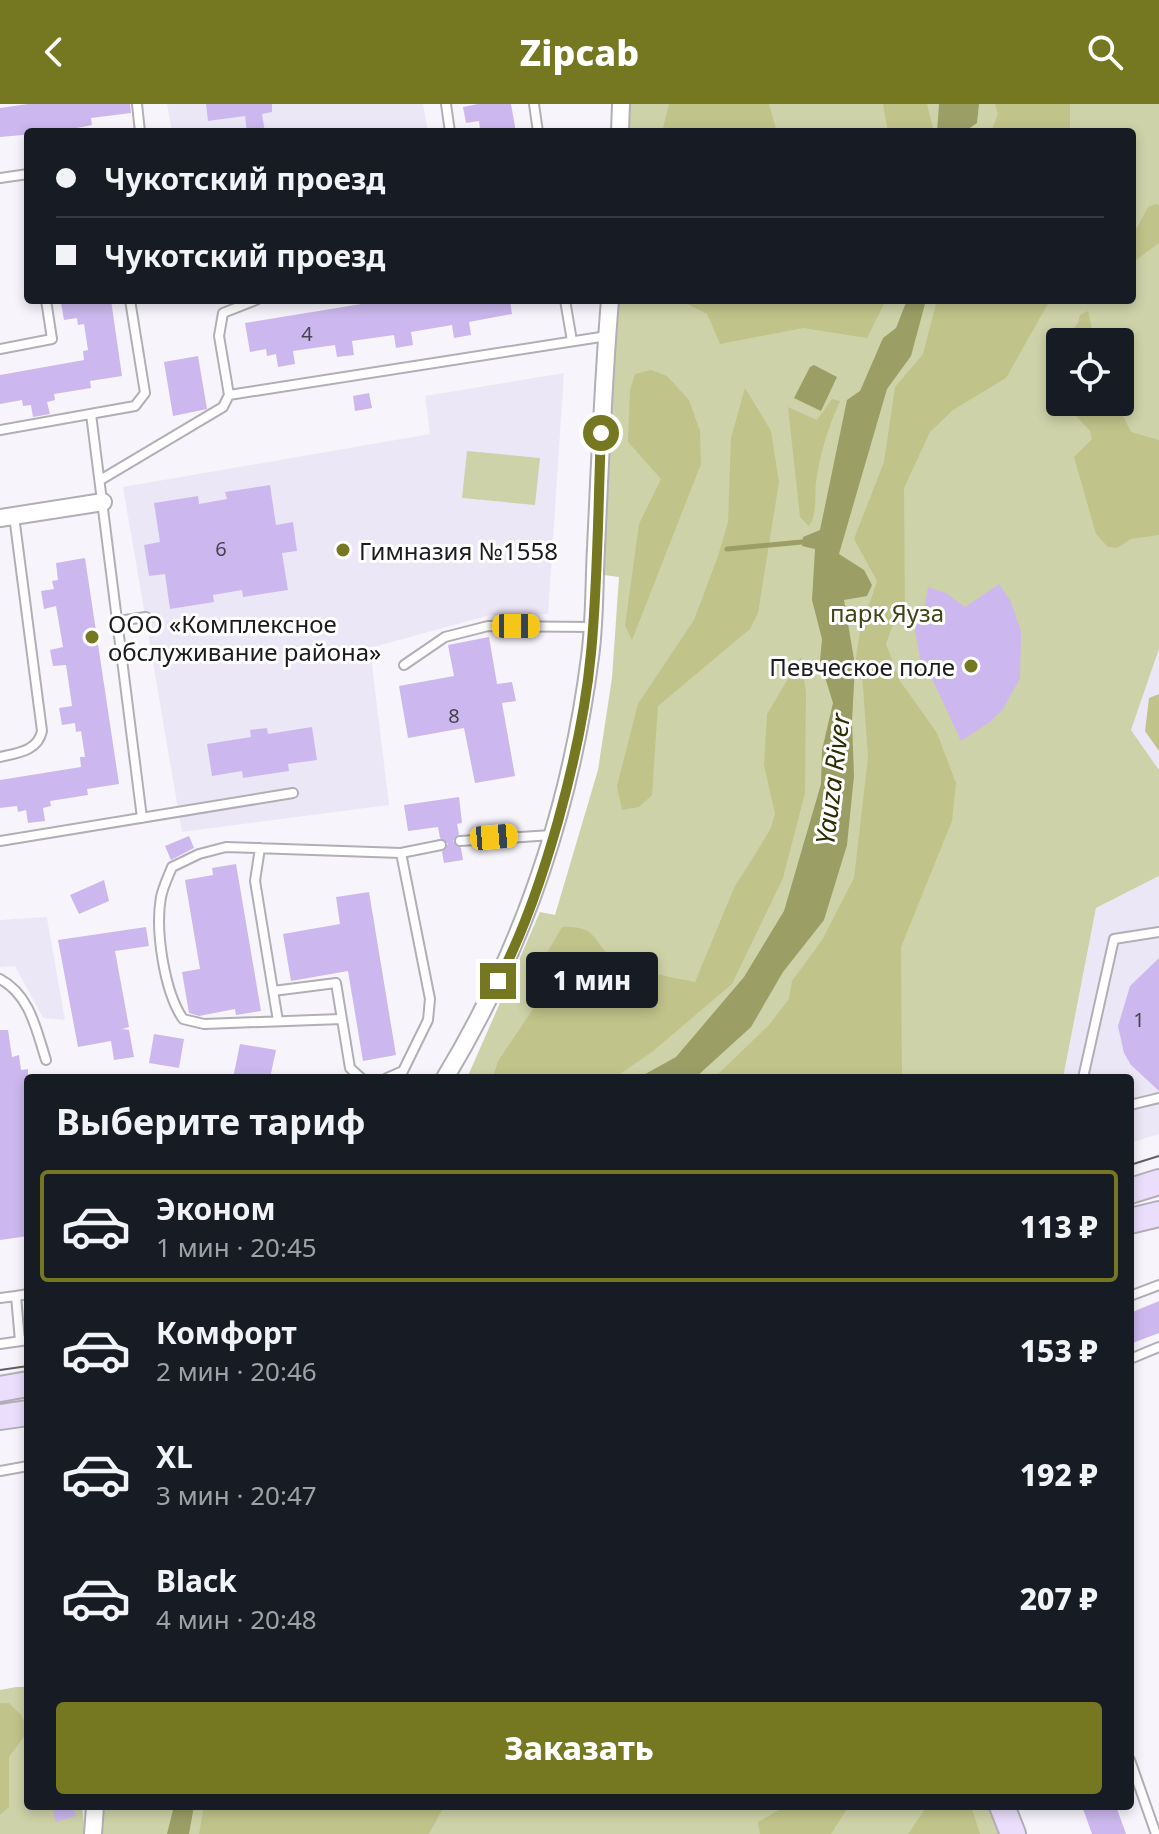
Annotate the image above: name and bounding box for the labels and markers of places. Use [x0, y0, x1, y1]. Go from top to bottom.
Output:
place label: Гимназия №1558 [359, 534, 558, 567]
marker: Гимназия №1558 [334, 541, 352, 559]
place label: ООО «Комплексное обслуживание района» [108, 607, 381, 668]
marker: ООО «Комплексное обслуживание района» [83, 628, 101, 646]
place label: Певческое поле [769, 650, 955, 683]
marker: Певческое поле [962, 657, 980, 675]

